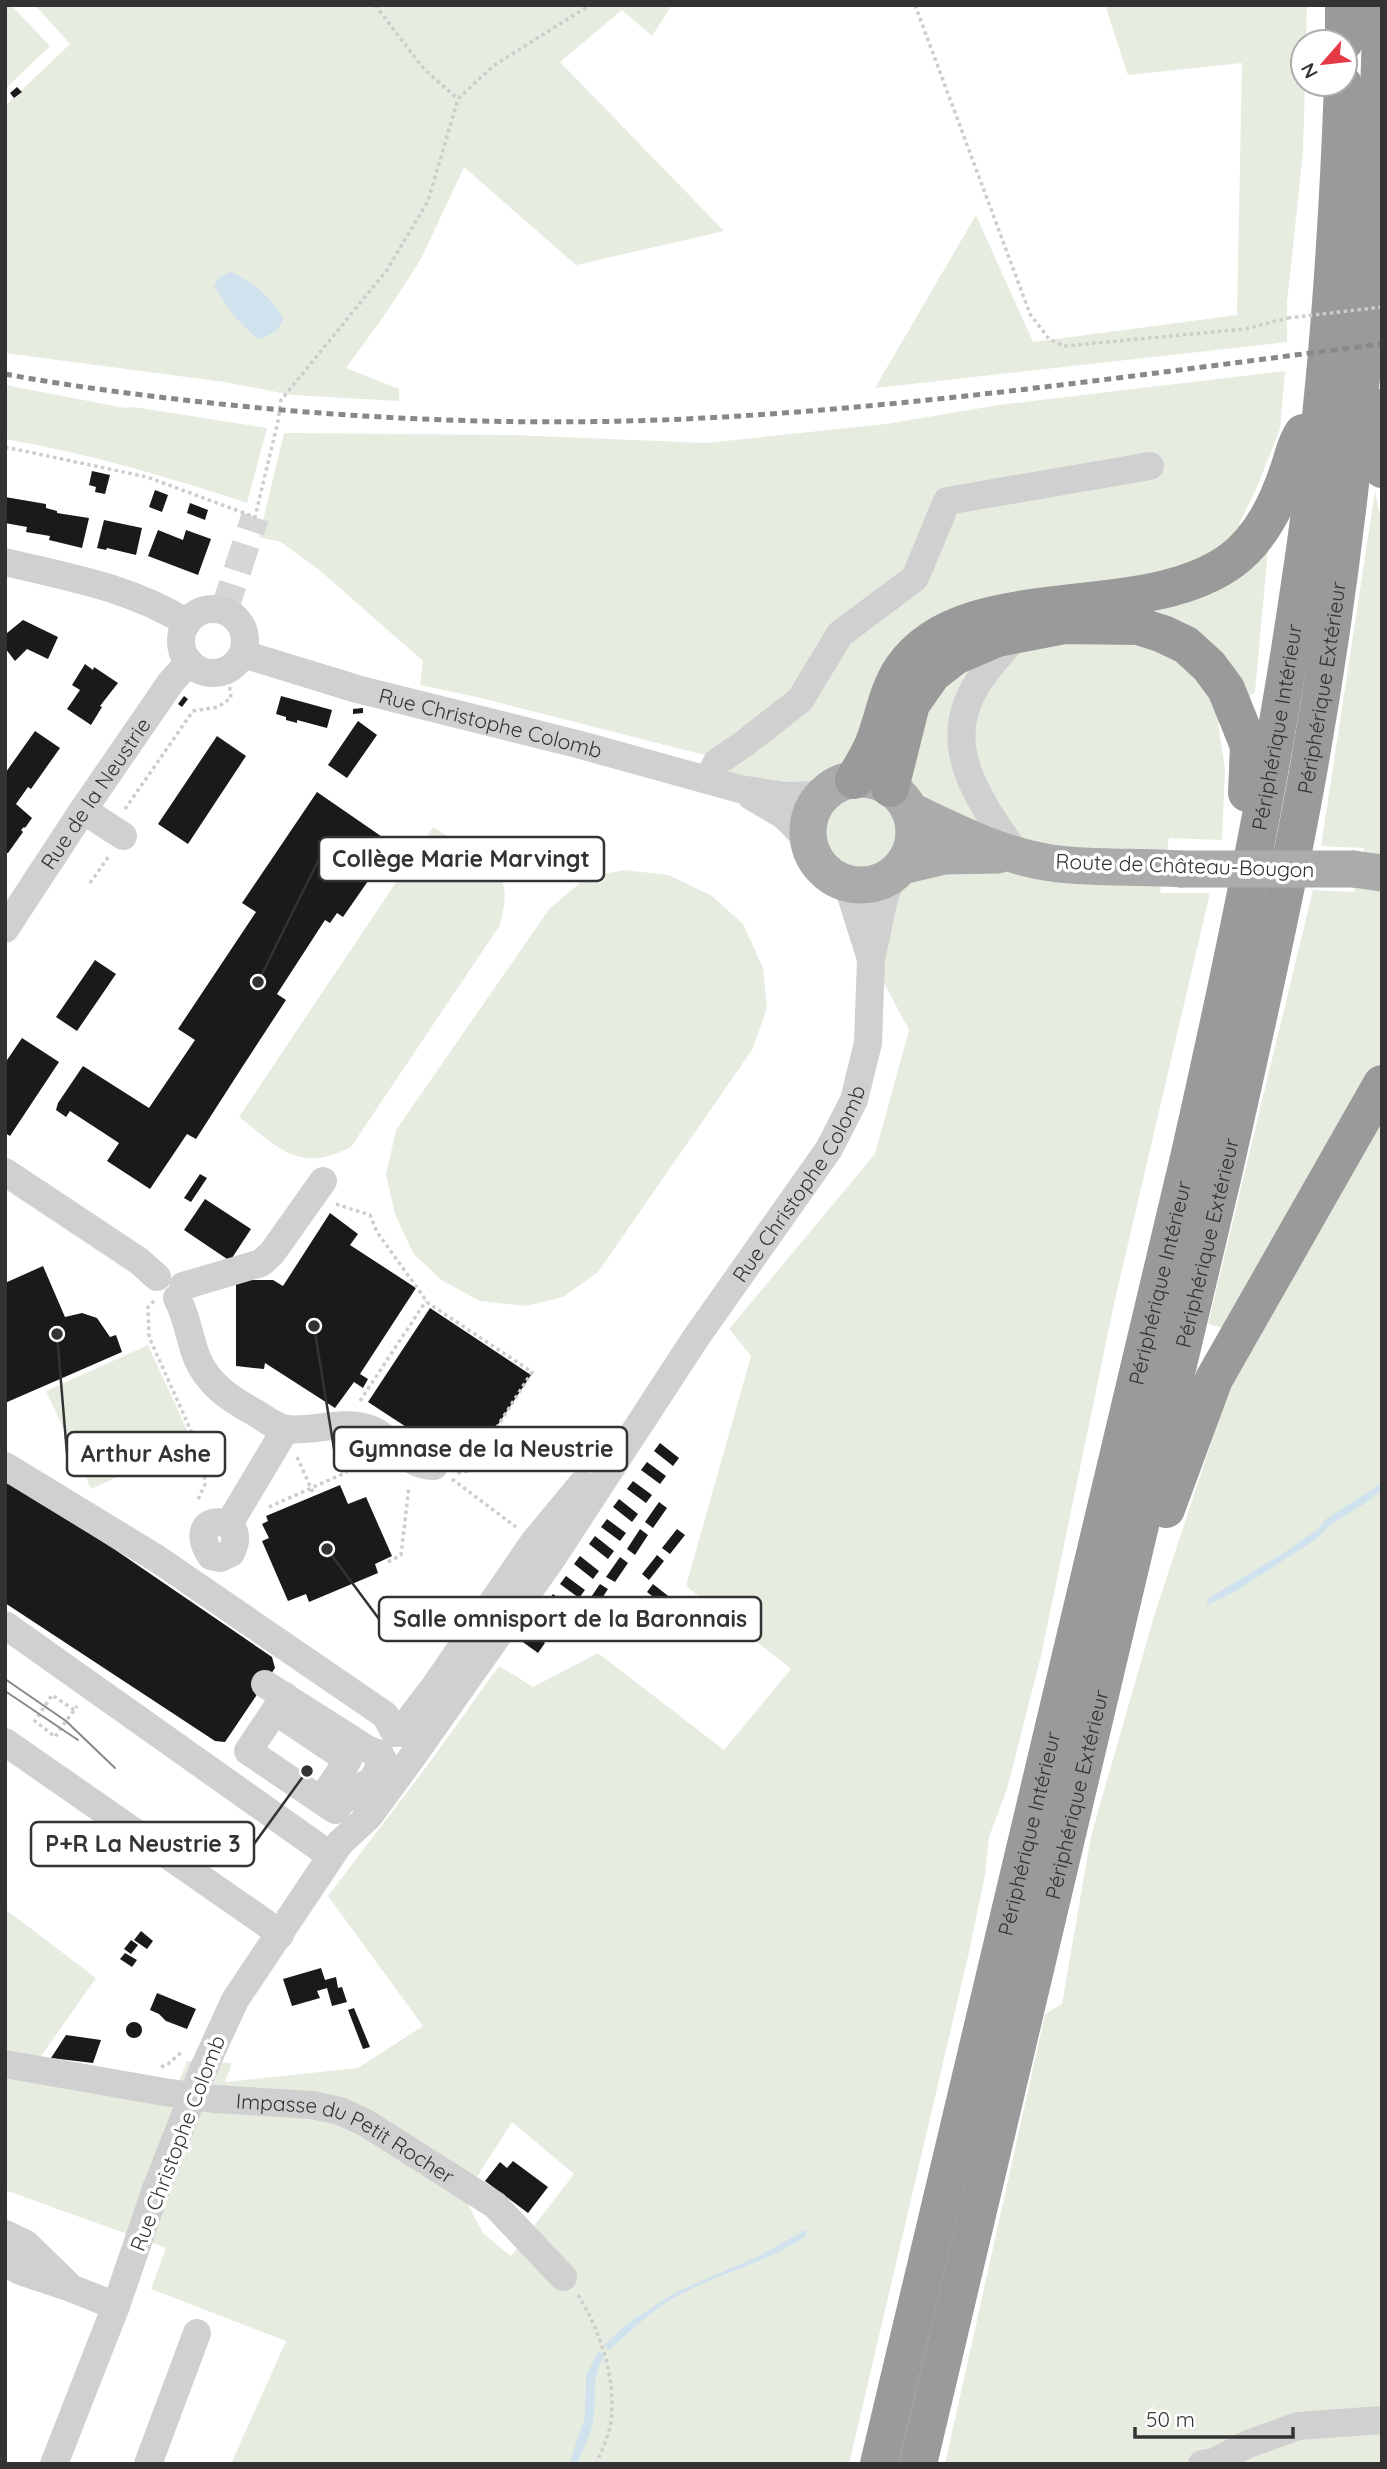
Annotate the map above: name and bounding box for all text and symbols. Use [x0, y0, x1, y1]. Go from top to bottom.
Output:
north arrow [1289, 28, 1359, 98]
text: N [1295, 59, 1323, 83]
street label: Périphérique Extérieur [1291, 580, 1351, 796]
street label: Périphérique Intérieur [1246, 622, 1307, 832]
street label: Rue Christophe Colomb [376, 682, 605, 763]
street label: Rue de la Neustrie [35, 712, 156, 874]
callout: Collège Marie Marvingt [319, 837, 604, 881]
text: Collège Marie Marvingt [332, 844, 590, 873]
street label: Route de Château-Bougon [1055, 847, 1315, 883]
street label: Rue Christophe Colomb [726, 1083, 870, 1287]
street label: Périphérique Extérieur [1169, 1135, 1244, 1350]
street label: Périphérique Intérieur [1123, 1178, 1196, 1388]
callout: Gymnase de la Neustrie [334, 1427, 627, 1471]
callout: Arthur Ashe [67, 1432, 225, 1476]
text: Gymnase de la Neustrie [349, 1434, 613, 1463]
text: Arthur Ashe [81, 1439, 211, 1468]
callout: Salle omnisport de la Baronnais [379, 1597, 761, 1641]
text: Salle omnisport de la Baronnais [393, 1604, 747, 1633]
street label: Périphérique Extérieur [1039, 1687, 1114, 1902]
street label: Périphérique Intérieur [992, 1729, 1065, 1938]
callout: P+R La Neustrie 3 [31, 1822, 254, 1866]
text: P+R La Neustrie 3 [45, 1829, 241, 1858]
street label: Rue Christophe Colomb [124, 2031, 230, 2255]
street label: Impasse du Petit Rocher [235, 2087, 460, 2189]
scale bar [1135, 2396, 1292, 2440]
text: 50 m [1146, 2406, 1195, 2432]

